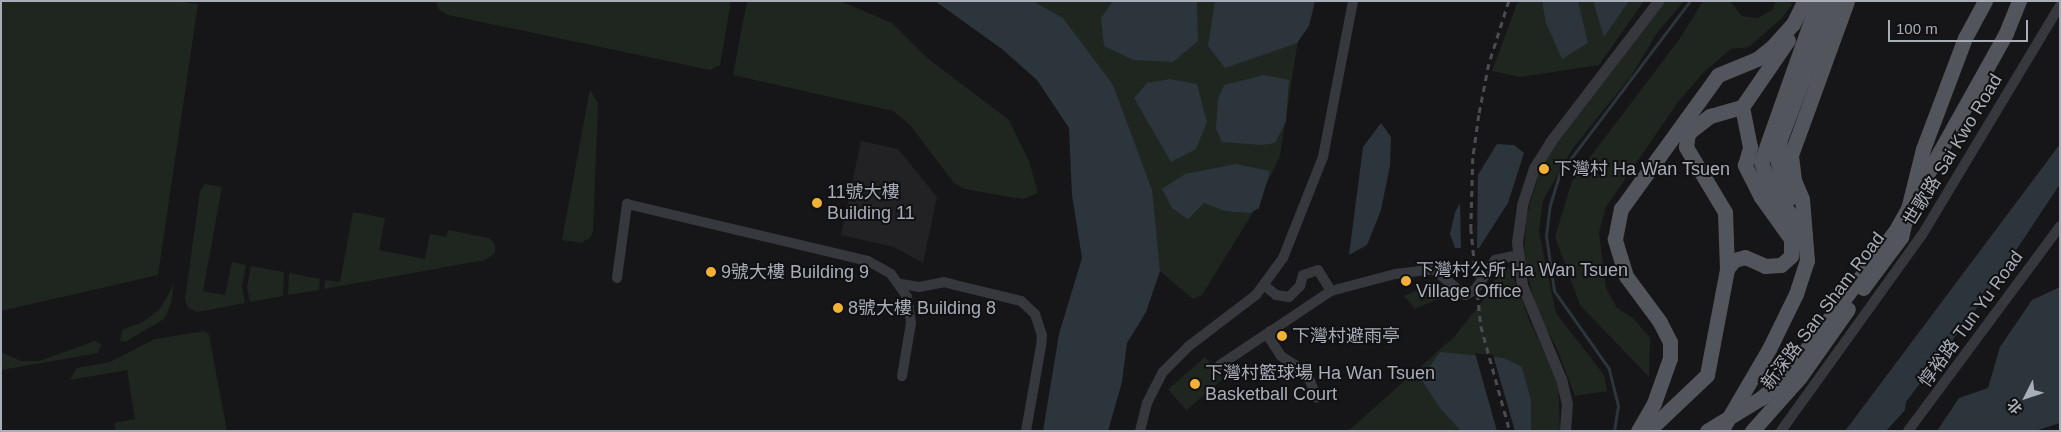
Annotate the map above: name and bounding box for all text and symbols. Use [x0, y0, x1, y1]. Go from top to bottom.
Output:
scale bar [1891, 10, 2031, 42]
text: 100 m [1896, 20, 1938, 37]
street label: 世歌路 Sai Kwo Road [1899, 70, 2007, 230]
place label: 下灣村 Ha Wan Tsuen [1554, 158, 1730, 180]
marker: 下灣村 Ha Wan Tsuen [1538, 163, 1550, 175]
place label: 11號大樓 Building 11 [827, 182, 915, 224]
marker: 11號大樓 Building 11 [811, 197, 823, 209]
street label: 新深路 San Sham Road [1757, 228, 1889, 394]
street label: 惇裕路 Tun Yu Road [1914, 247, 2028, 391]
place label: 下灣村公所 Ha Wan Tsuen Village Office [1416, 260, 1628, 302]
place label: 9號大樓 Building 9 [721, 261, 869, 283]
marker: 9號大樓 Building 9 [705, 266, 717, 278]
marker: 下灣村公所 Ha Wan Tsuen Village Office [1400, 275, 1412, 287]
place label: 8號大樓 Building 8 [848, 297, 996, 319]
marker: 8號大樓 Building 8 [832, 302, 844, 314]
place label: 下灣村避雨亭 [1292, 325, 1400, 347]
marker: 下灣村避雨亭 [1276, 330, 1288, 342]
place label: 下灣村籃球場 Ha Wan Tsuen Basketball Court [1205, 363, 1435, 406]
north arrow [2001, 372, 2051, 422]
marker: 下灣村籃球場 Ha Wan Tsuen Basketball Court [1189, 378, 1201, 390]
text: 北 [2004, 396, 2025, 417]

